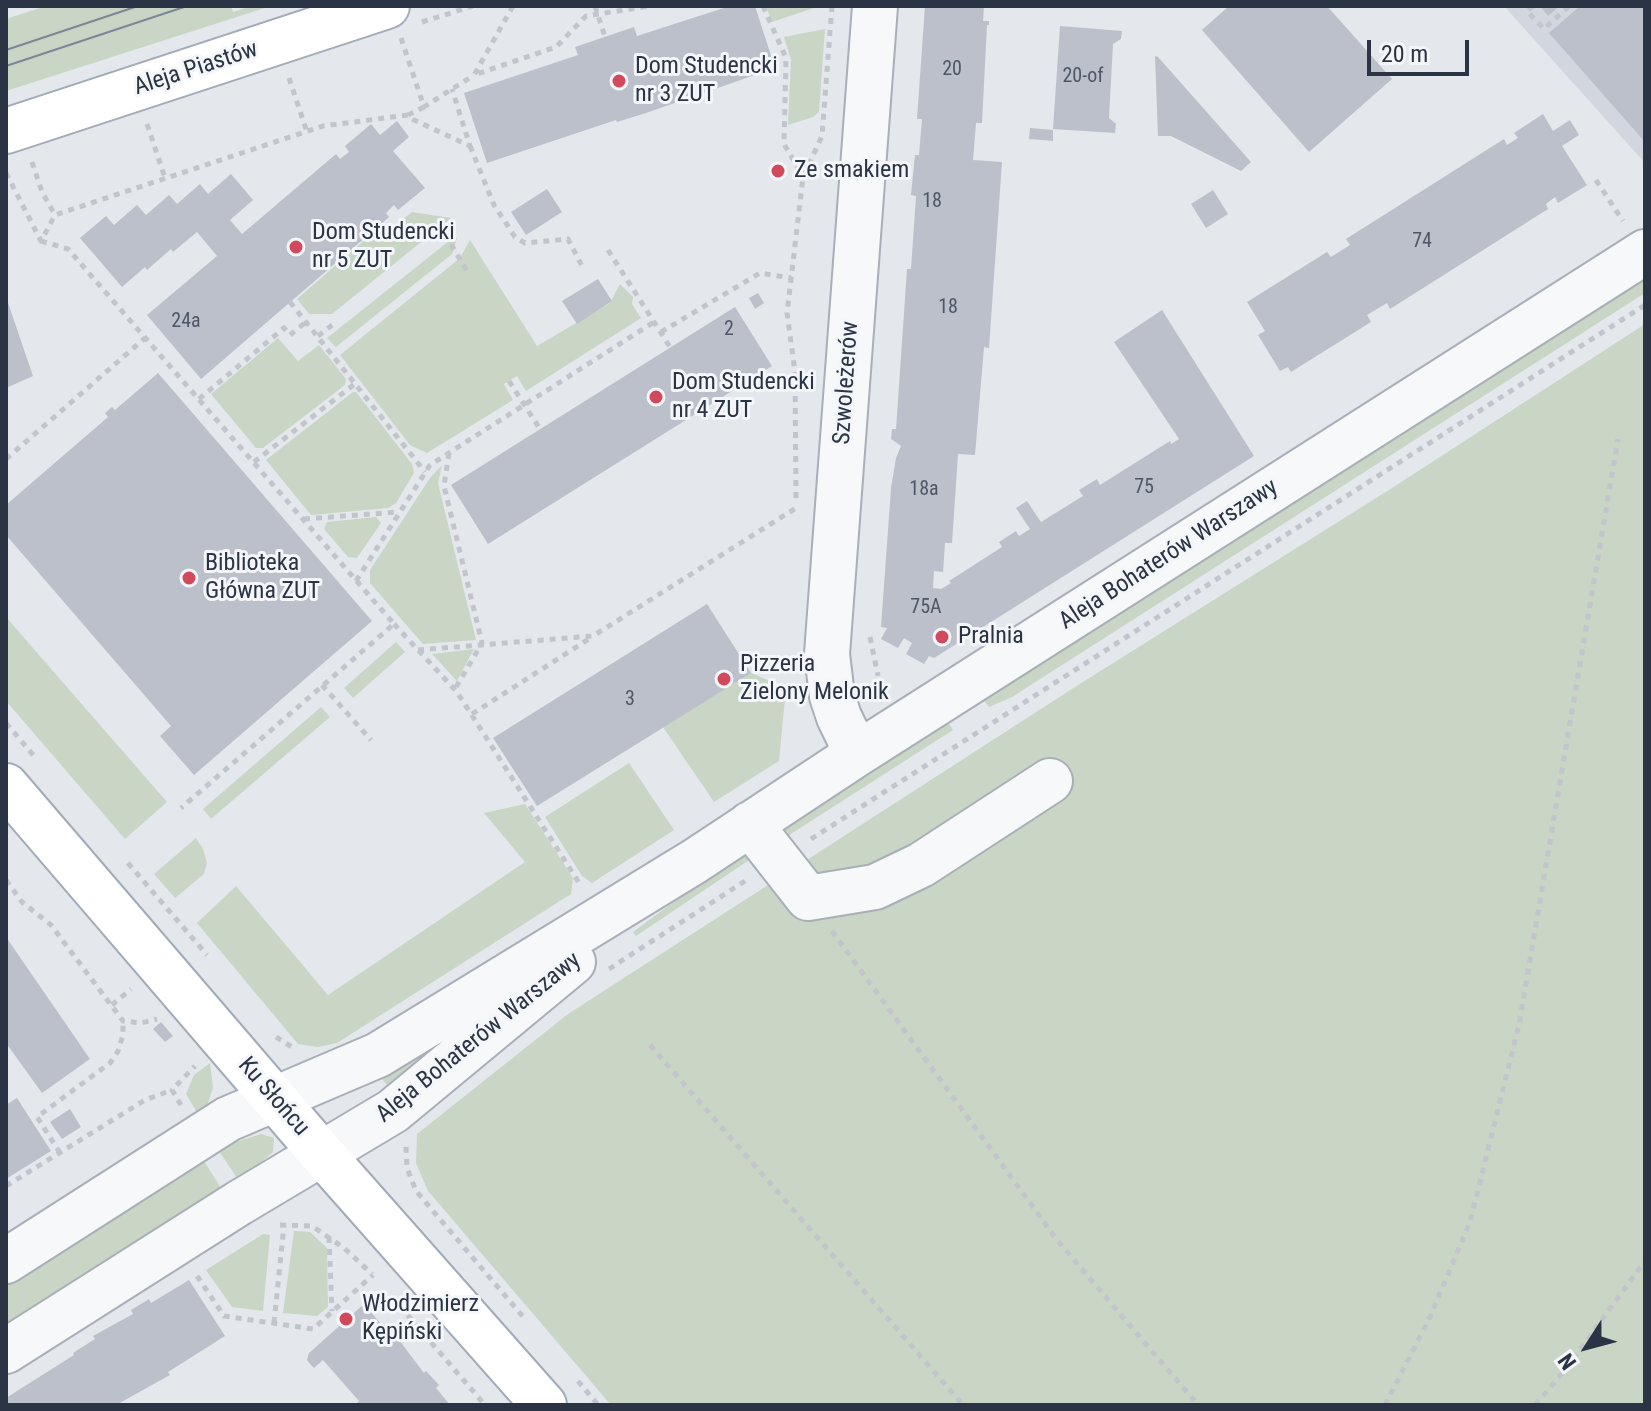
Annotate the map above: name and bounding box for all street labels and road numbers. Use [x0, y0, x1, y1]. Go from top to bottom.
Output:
street label: Aleja Piastów [130, 35, 262, 103]
street label: Szwoleżerów [828, 320, 866, 446]
street label: Aleja Bohaterów Warszawy [1054, 473, 1284, 637]
street label: Aleja Bohaterów Warszawy [371, 947, 587, 1129]
street label: Ku Słońcu [231, 1052, 315, 1142]

